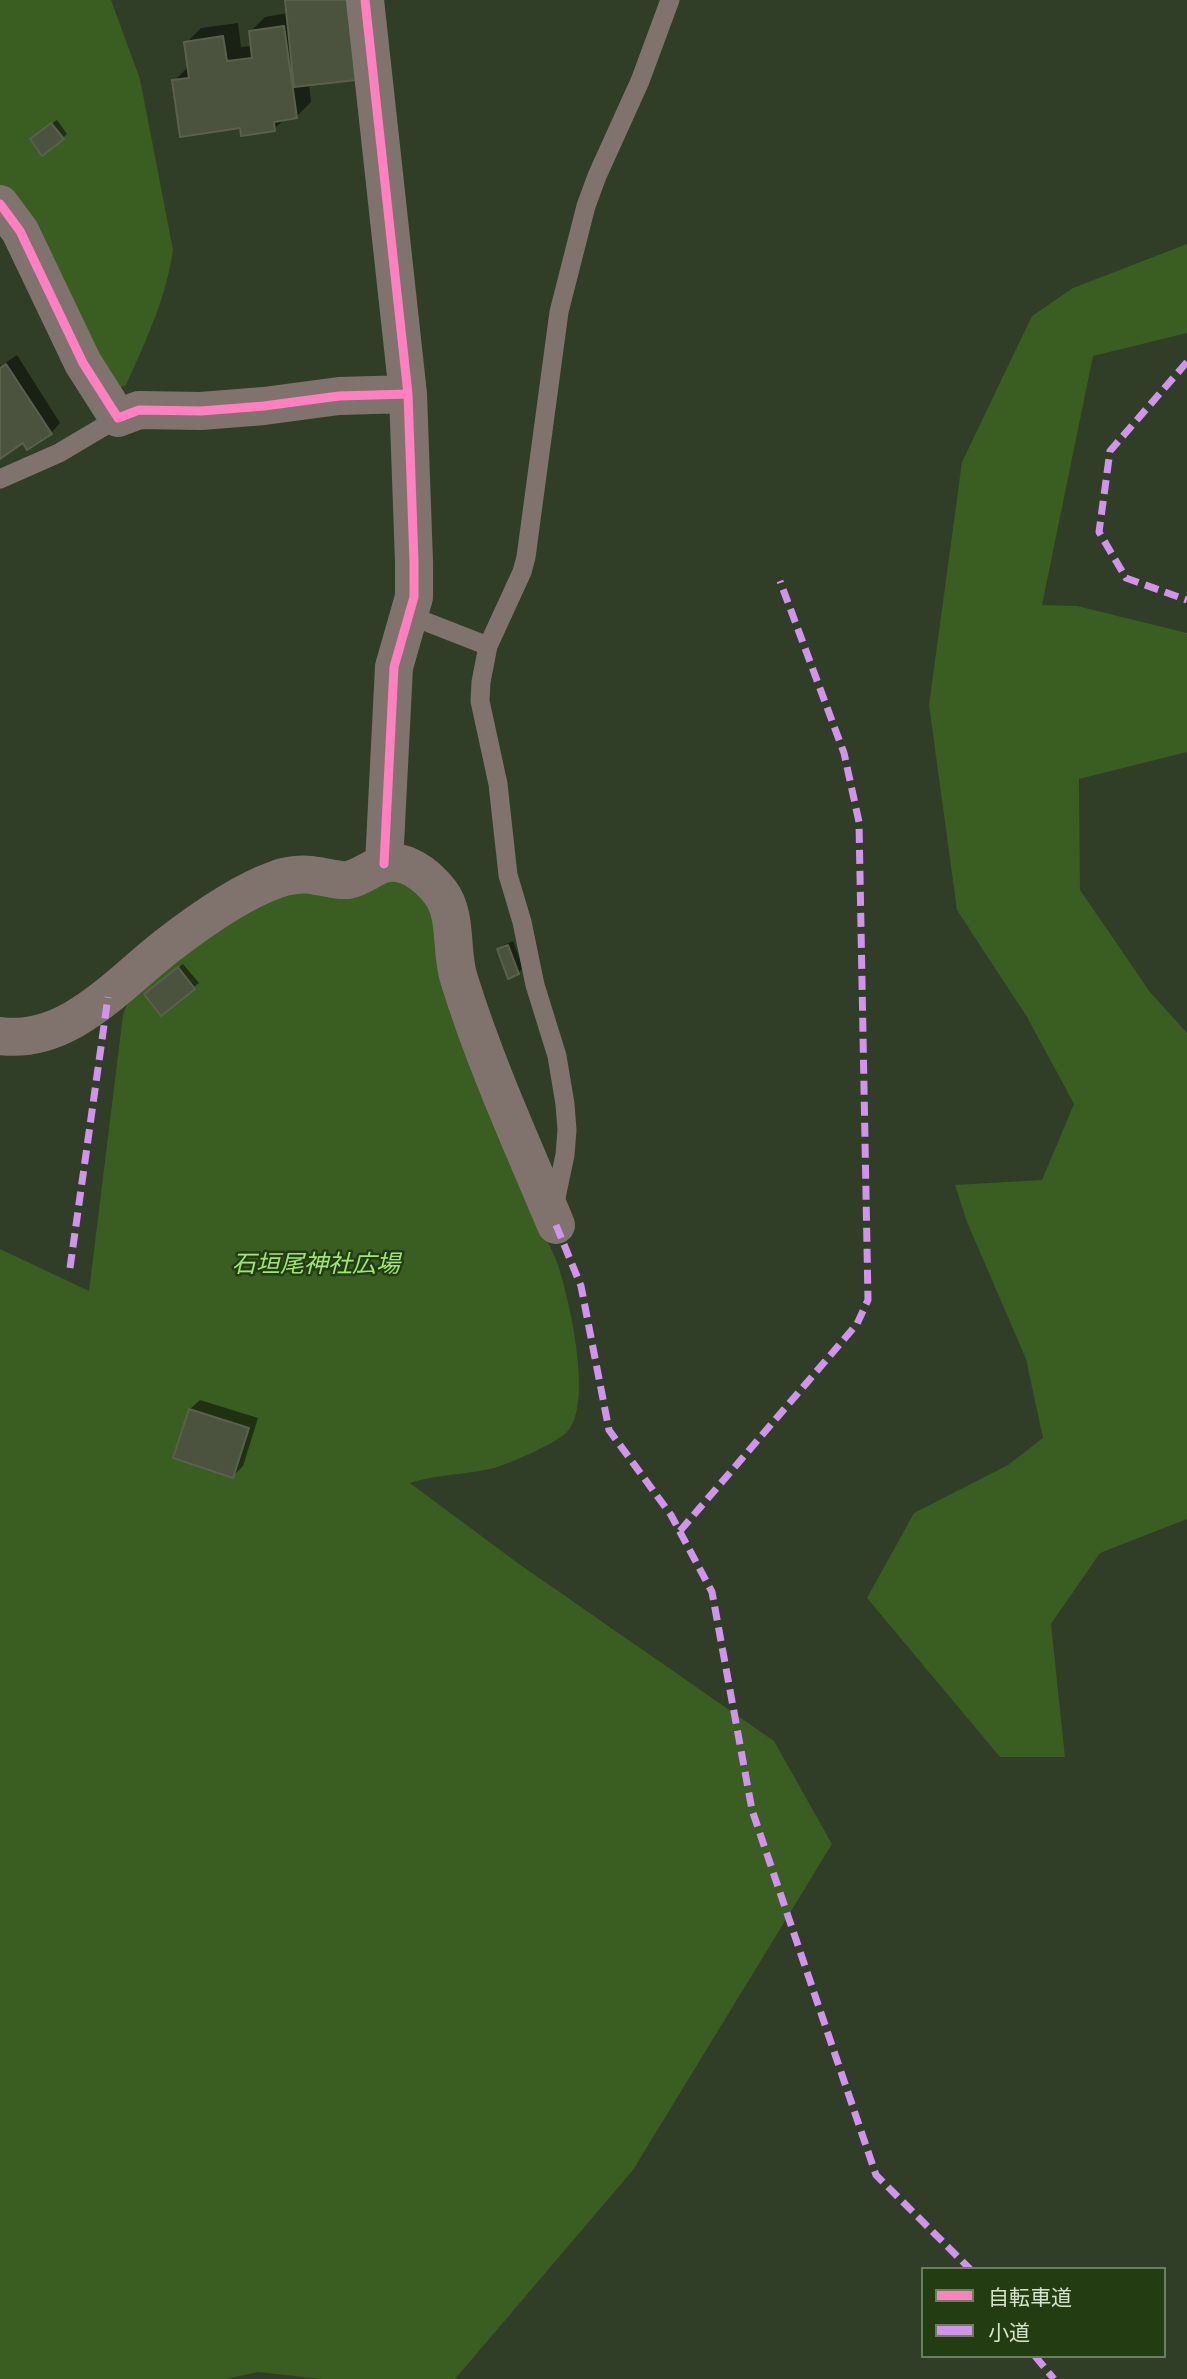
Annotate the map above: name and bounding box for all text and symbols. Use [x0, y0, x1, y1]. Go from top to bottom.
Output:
park label: 石垣尾神社広場 [232, 1251, 400, 1279]
legend [921, 2267, 1166, 2358]
text: 自転車道 [988, 2283, 1072, 2311]
text: 小道 [988, 2318, 1030, 2346]

